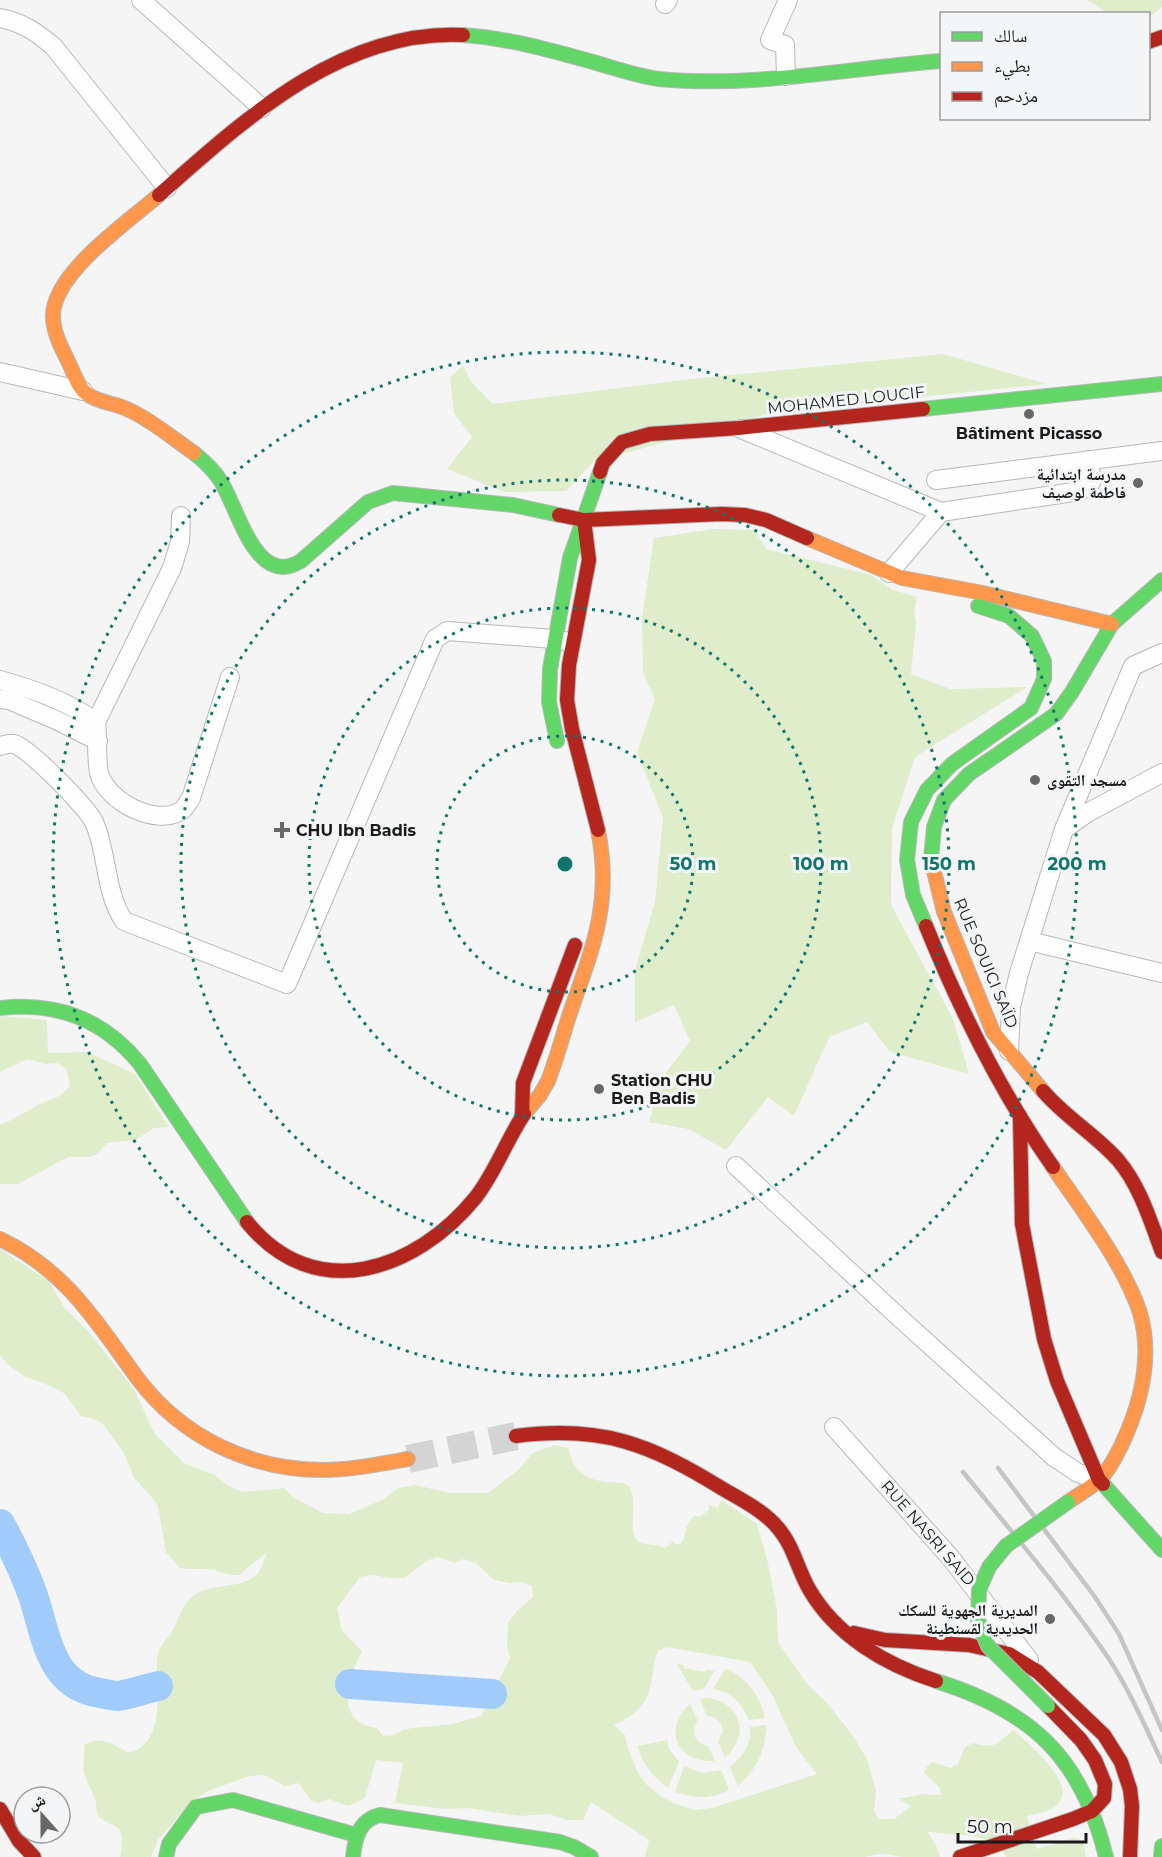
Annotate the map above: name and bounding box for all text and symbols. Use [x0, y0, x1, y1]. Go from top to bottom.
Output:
legend [940, 12, 1150, 120]
text: سالك [994, 25, 1027, 47]
text: بطيء [994, 55, 1031, 81]
text: مزدحم [994, 85, 1038, 108]
street label: MOHAMED LOUCIF [766, 382, 926, 418]
marker: Bâtiment Picasso [1022, 407, 1036, 421]
place label: Bâtiment Picasso [956, 424, 1102, 443]
place label: مدرسة ابتدائية فاطمة لوصيف [1037, 465, 1126, 502]
marker: مدرسة ابتدائية فاطمة لوصيف [1131, 476, 1145, 490]
place label: مسجد التقوى [1047, 771, 1127, 790]
marker: مسجد التقوى [1028, 773, 1042, 787]
marker: CHU Ibn Badis [273, 821, 291, 839]
place label: CHU Ibn Badis [296, 821, 417, 840]
text: 50 m [670, 853, 716, 875]
text: 100 m [793, 853, 849, 875]
text: 150 m [922, 853, 976, 875]
text: 200 m [1047, 853, 1107, 875]
centre of rings [555, 854, 575, 874]
street label: RUE SOUICI SAÏD [950, 895, 1023, 1031]
place label: Station CHU Ben Badis [611, 1071, 713, 1108]
marker: Station CHU Ben Badis [592, 1082, 606, 1096]
street label: RUE NASRI SAID [877, 1476, 979, 1590]
place label: المديرية الجهوية للسكك الحديدية لقسنطينة [898, 1601, 1038, 1638]
marker: المديرية الجهوية للسكك الحديدية لقسنطينة [1043, 1612, 1057, 1626]
north arrow [12, 1785, 72, 1845]
text: ش [25, 1790, 48, 1813]
scale bar [958, 1806, 1086, 1844]
text: 50 m [967, 1816, 1013, 1838]

